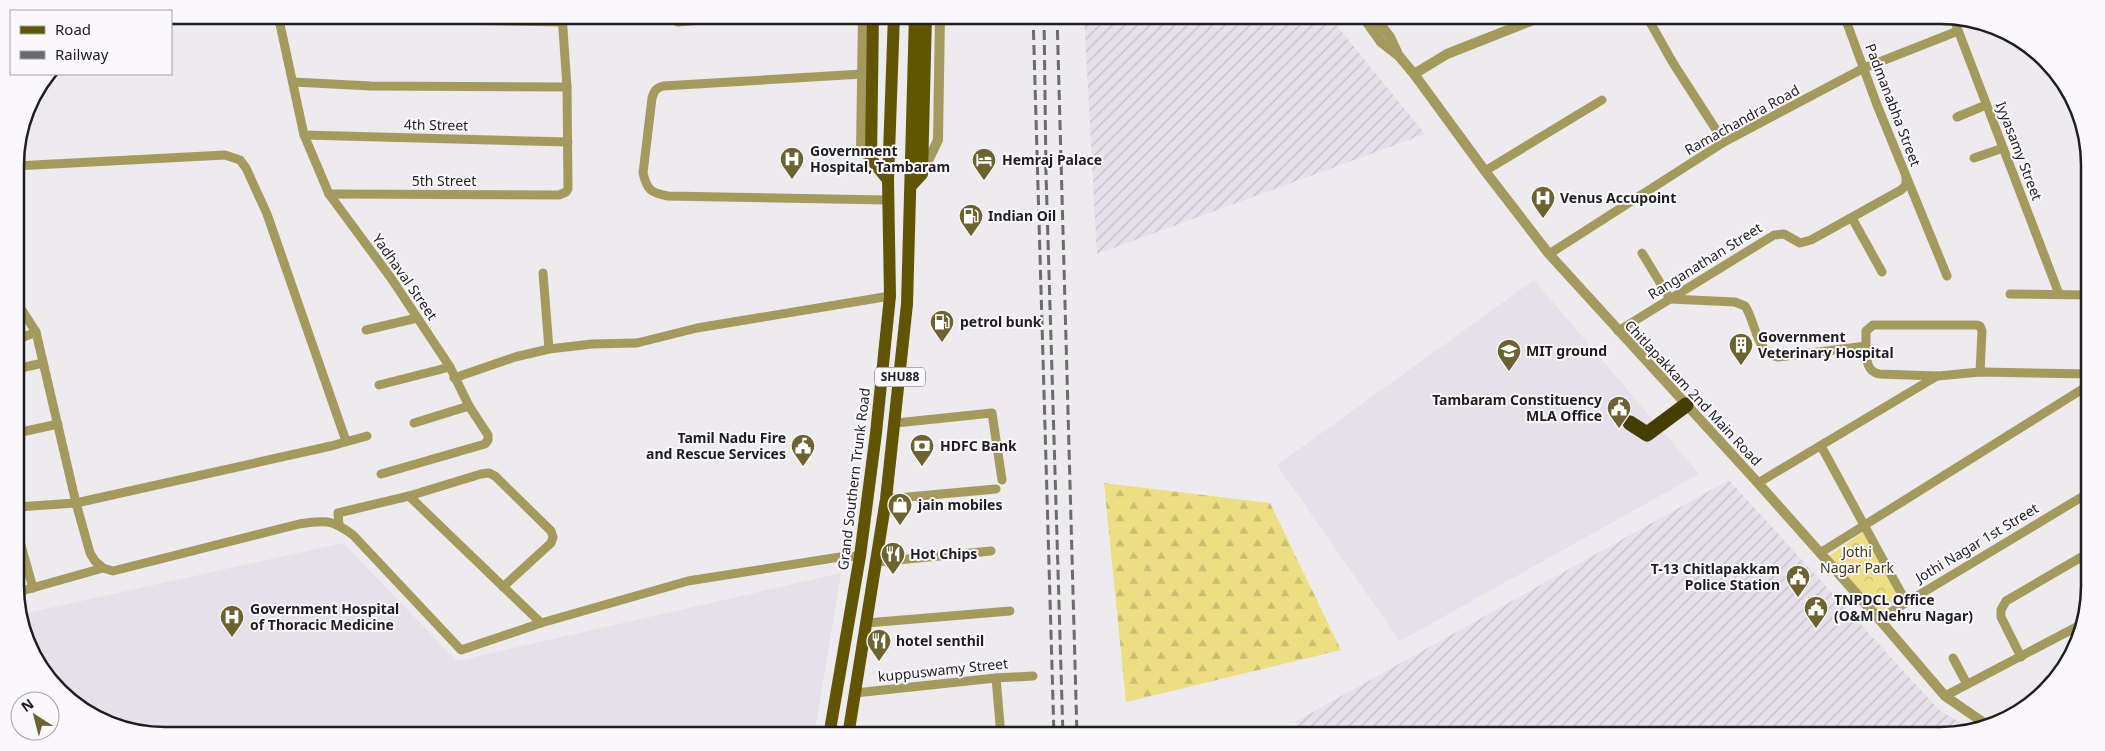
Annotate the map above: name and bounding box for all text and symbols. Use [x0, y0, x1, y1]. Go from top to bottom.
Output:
legend [10, 10, 172, 75]
text: Road [55, 19, 91, 39]
street label: Padmanabha Street [1861, 41, 1926, 169]
text: Railway [55, 44, 109, 64]
street label: Ramachandra Road [1681, 80, 1803, 159]
street label: Iyyasamy Street [1992, 99, 2047, 203]
street label: 4th Street [404, 114, 468, 135]
place label: Government Hospital, Tambaram [810, 141, 950, 176]
hospital icon: Government Hospital, Tambaram [779, 146, 805, 180]
hotel icon: Hemraj Palace [971, 147, 997, 181]
place label: Hemraj Palace [1002, 150, 1102, 169]
street label: 5th Street [412, 171, 476, 190]
hospital icon: Venus Accupoint [1530, 185, 1556, 219]
place label: Venus Accupoint [1560, 188, 1676, 207]
fuel station icon: Indian Oil [958, 203, 984, 237]
place label: Indian Oil [988, 206, 1056, 225]
street label: Ranganathan Street [1644, 218, 1765, 303]
street label: Yadhaval Street [369, 230, 442, 324]
fuel station icon: petrol bunk [929, 309, 955, 343]
place label: petrol bunk [960, 312, 1042, 331]
street label: Chitlapakkam 2nd Main Road [1621, 316, 1766, 470]
place label: Government Veterinary Hospital [1758, 327, 1894, 362]
building icon: Government Veterinary Hospital [1728, 332, 1754, 366]
school or university icon: MIT ground [1496, 338, 1522, 372]
place label: MIT ground [1526, 341, 1607, 360]
road number: SHU88 [875, 368, 925, 387]
street label: Grand Southern Trunk Road [833, 387, 874, 571]
place label: Tambaram Constituency MLA Office [1432, 390, 1602, 425]
public building icon: Tambaram Constituency MLA Office [1606, 395, 1632, 429]
place label: Tamil Nadu Fire and Rescue Services [646, 428, 786, 463]
public building icon: Tamil Nadu Fire and Rescue Services [790, 433, 816, 467]
bank icon: HDFC Bank [909, 433, 935, 467]
place label: HDFC Bank [940, 436, 1017, 455]
shop icon: jain mobiles [887, 492, 913, 526]
place label: jain mobiles [917, 495, 1002, 514]
street label: Jothi Nagar 1st Street [1910, 498, 2042, 588]
restaurant icon: Hot Chips [880, 541, 906, 575]
park label: Jothi Nagar Park [1820, 542, 1895, 577]
place label: Hot Chips [910, 544, 977, 563]
place label: T-13 Chitlapakkam Police Station [1651, 559, 1780, 594]
public building icon: T-13 Chitlapakkam Police Station [1785, 564, 1811, 598]
place label: TNPDCL Office (O&M Nehru Nagar) [1834, 590, 1973, 625]
public building icon: TNPDCL Office (O&M Nehru Nagar) [1803, 595, 1829, 629]
place label: Government Hospital of Thoracic Medicine [250, 599, 399, 634]
hospital icon: Government Hospital of Thoracic Medicine [219, 604, 245, 638]
restaurant icon: hotel senthil [866, 628, 892, 662]
place label: hotel senthil [896, 631, 984, 650]
street label: kuppuswamy Street [877, 653, 1009, 686]
north arrow [10, 691, 60, 741]
text: N [17, 694, 37, 716]

